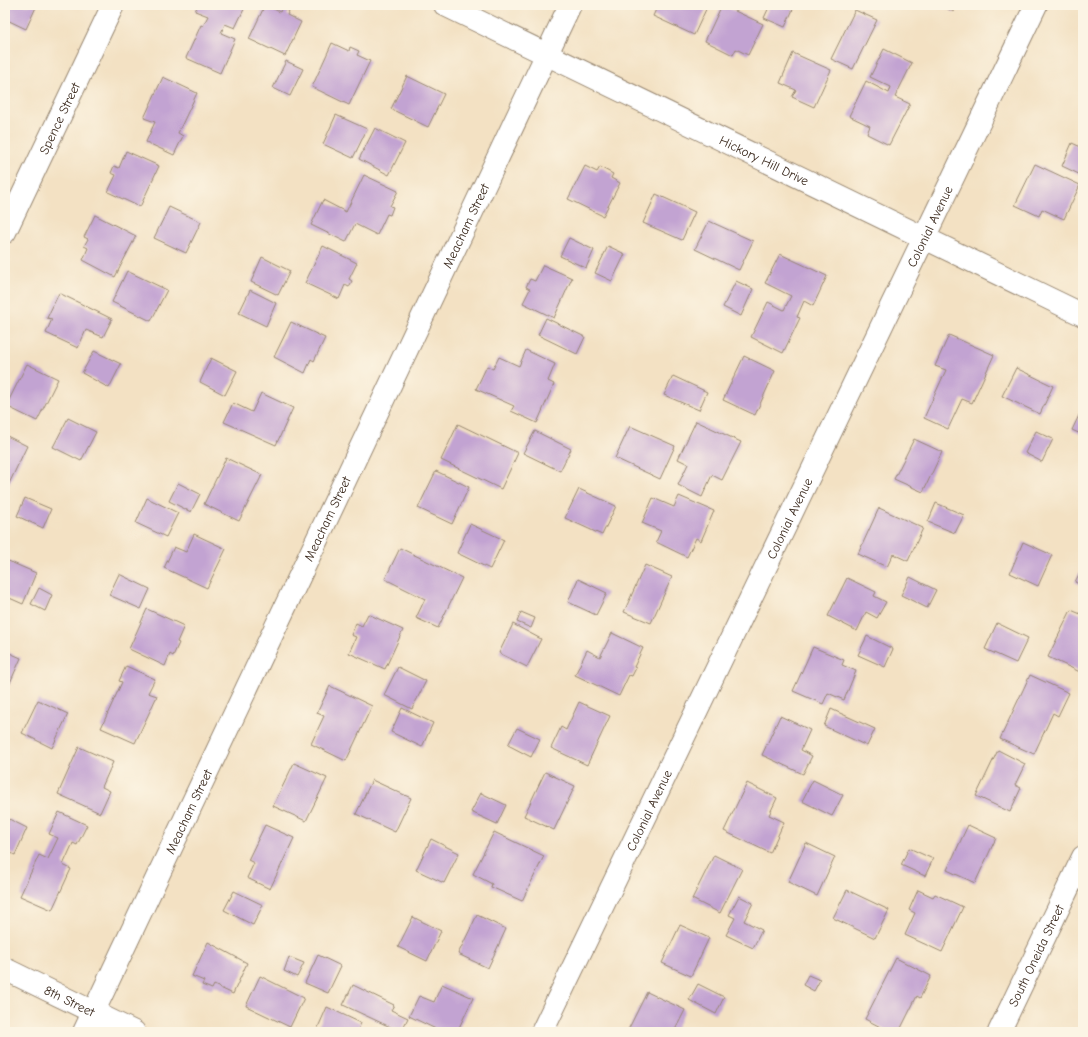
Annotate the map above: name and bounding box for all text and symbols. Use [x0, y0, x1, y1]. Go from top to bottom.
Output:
street label: Spence Street [36, 79, 84, 157]
street label: Hickory Hill Drive [717, 133, 812, 189]
street label: Meacham Street [440, 180, 493, 271]
street label: Colonial Avenue [904, 183, 956, 270]
street label: Meacham Street [301, 473, 354, 563]
street label: Colonial Avenue [764, 475, 816, 562]
street label: Meacham Street [162, 766, 216, 856]
street label: Colonial Avenue [623, 767, 675, 854]
street label: South Oneida Street [1005, 901, 1068, 1009]
street label: 8th Street [42, 982, 98, 1020]

